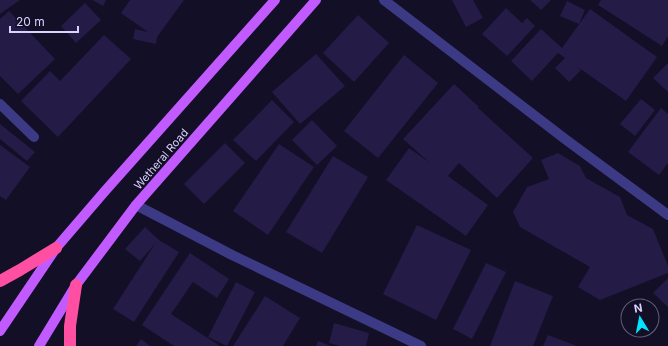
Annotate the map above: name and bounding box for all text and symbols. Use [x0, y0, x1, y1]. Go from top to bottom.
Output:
scale bar [10, 8, 78, 34]
text: 20 m [16, 14, 45, 29]
street label: Wetheral Road [131, 126, 191, 192]
north arrow [620, 298, 660, 338]
text: N [633, 301, 644, 316]

